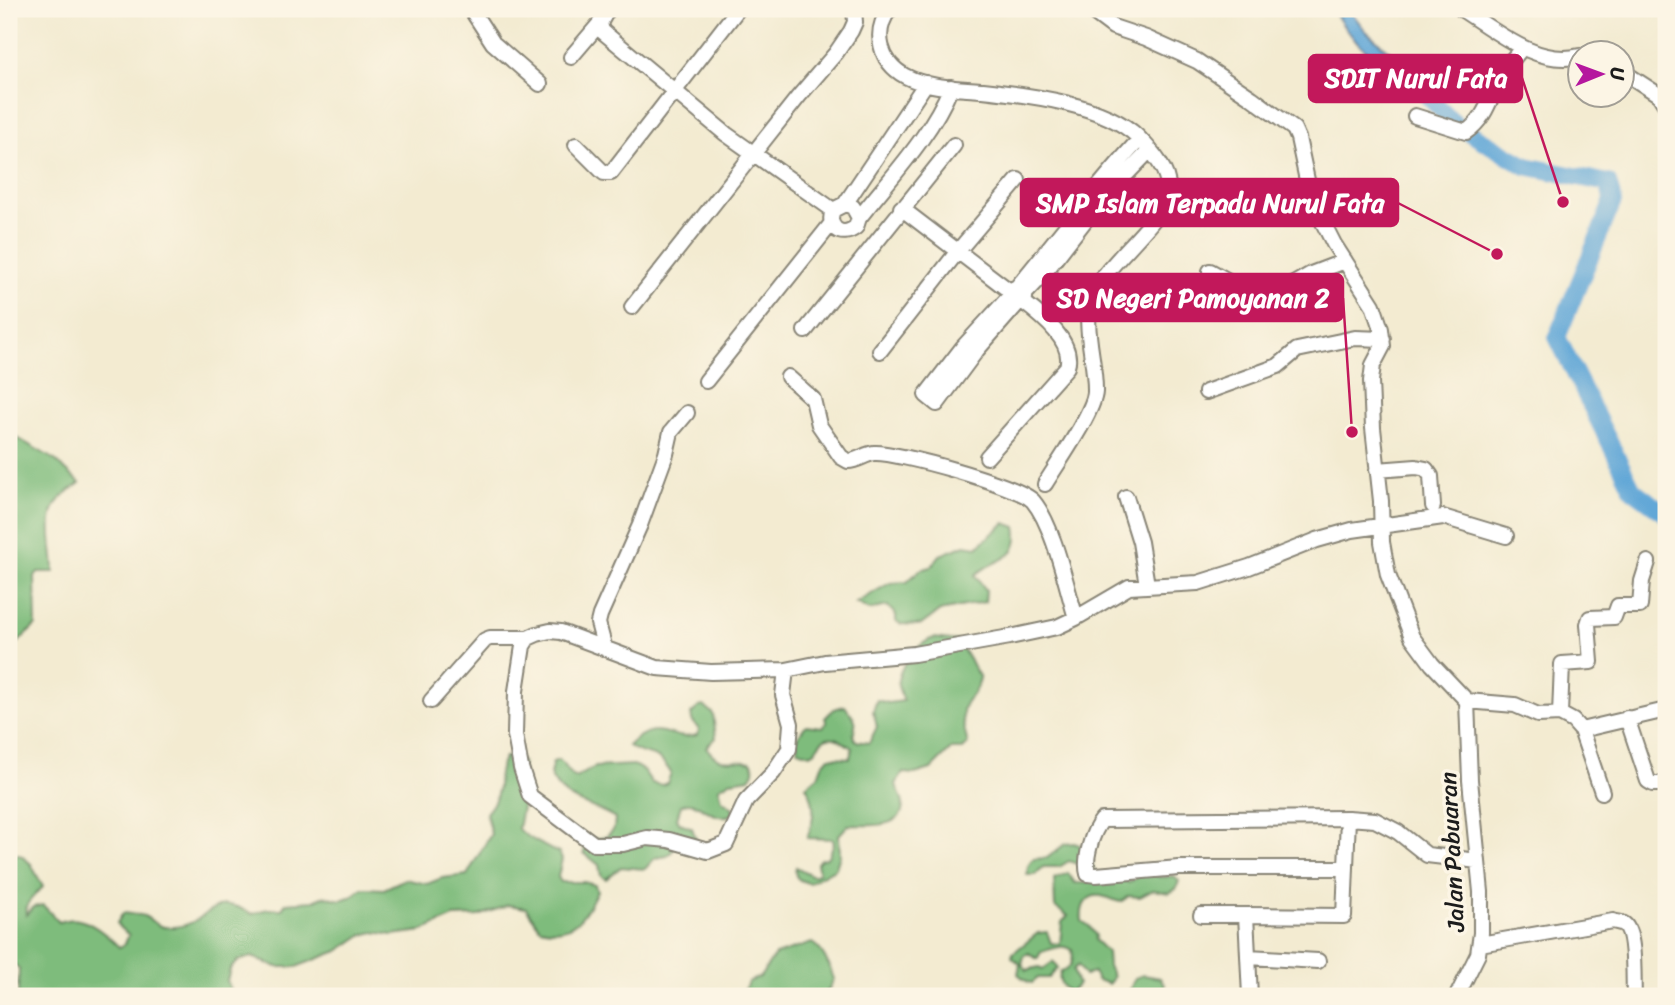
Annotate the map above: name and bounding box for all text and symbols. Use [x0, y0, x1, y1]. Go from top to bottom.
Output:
north arrow [1566, 38, 1636, 108]
callout: SDIT Nurul Fata [1309, 55, 1522, 102]
text: SDIT Nurul Fata [1323, 55, 1508, 101]
text: U [1601, 67, 1634, 82]
callout: SMP Islam Terpadu Nurul Fata [1021, 179, 1398, 226]
text: SMP Islam Terpadu Nurul Fata [1035, 180, 1385, 226]
callout: SD Negeri Pamoyanan 2 [1043, 274, 1343, 321]
text: SD Negeri Pamoyanan 2 [1056, 275, 1329, 321]
street label: Jalan Pabuaran [1427, 771, 1477, 934]

